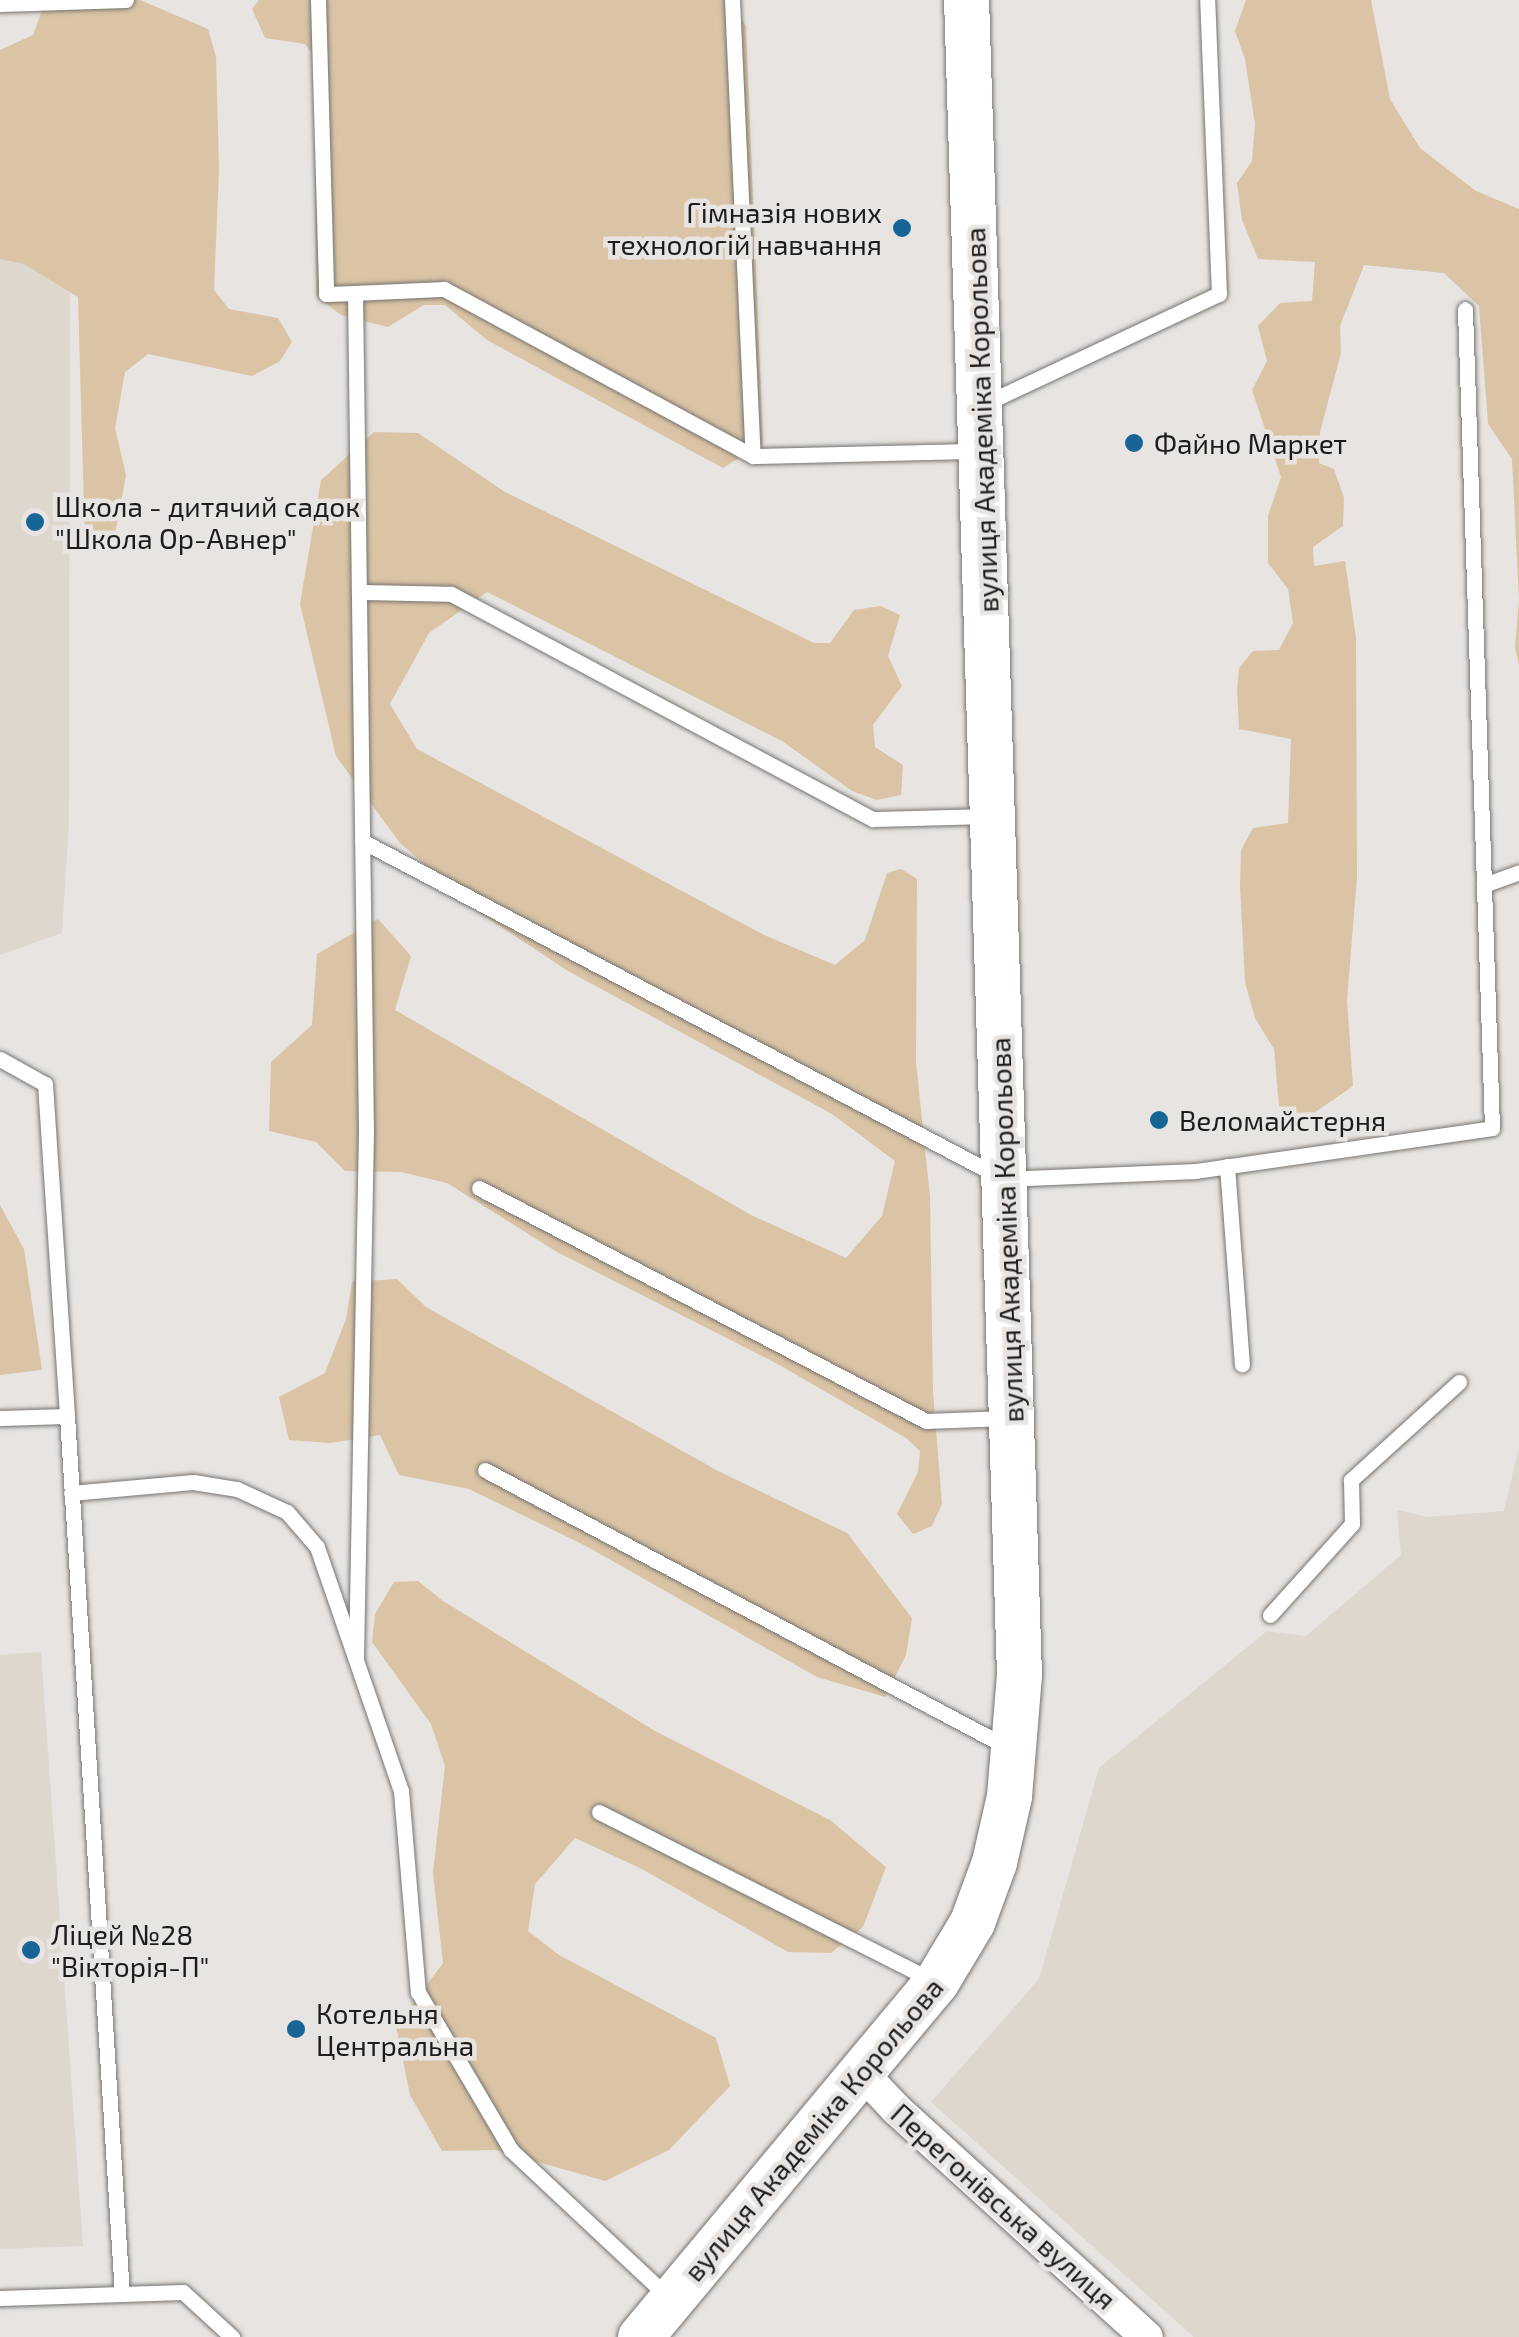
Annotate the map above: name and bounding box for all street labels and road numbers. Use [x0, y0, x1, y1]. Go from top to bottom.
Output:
street label: вулиця Академіка Корольова [957, 227, 1005, 613]
street label: вулиця Академіка Корольова [982, 1037, 1030, 1423]
street label: вулиця Академіка Корольова [676, 1971, 950, 2287]
street label: Перегонівська вулиця [885, 2096, 1123, 2316]

